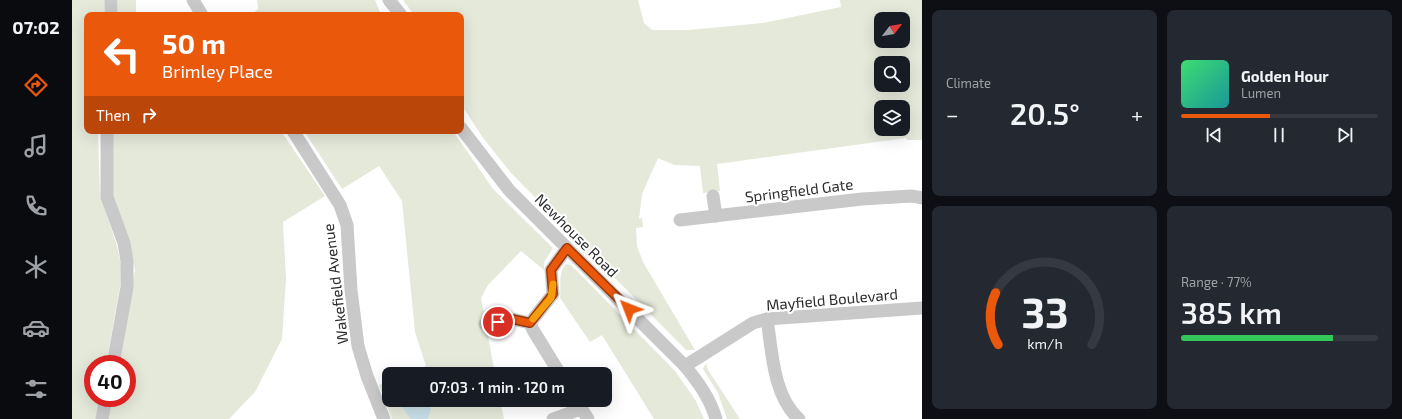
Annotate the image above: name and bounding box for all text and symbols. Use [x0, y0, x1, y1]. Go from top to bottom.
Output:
north arrow [874, 12, 910, 48]
map controls [874, 12, 910, 136]
text: 07:02 [12, 16, 60, 38]
text: 50 m [162, 26, 226, 60]
icon: left [96, 28, 148, 80]
button: search [874, 56, 910, 92]
text: Brimley Place [162, 60, 273, 82]
text: Golden Hour [1241, 67, 1329, 85]
icon: directions [22, 71, 50, 99]
text: Climate [946, 75, 991, 91]
text: Lumen [1241, 85, 1281, 101]
text: 20.5° [1010, 95, 1080, 131]
button: layers [874, 100, 910, 136]
text: − [946, 101, 959, 127]
text: + [1131, 101, 1143, 127]
icon: right [138, 104, 160, 126]
text: Then [96, 106, 130, 124]
icon: previous [1203, 124, 1225, 146]
icon: pause [1268, 124, 1290, 146]
icon: next [1334, 124, 1356, 146]
icon: music [22, 132, 50, 160]
street label: Springfield Gate [744, 174, 854, 206]
street label: Newhouse Road [532, 190, 622, 280]
icon: phone [22, 192, 50, 220]
street label: Wakefield Avenue [319, 223, 351, 345]
icon: climate [22, 253, 50, 281]
text: Range · 77% [1181, 274, 1252, 290]
street label: Mayfield Boulevard [765, 284, 899, 314]
text: 33 [1021, 286, 1068, 336]
position arrow [608, 288, 650, 330]
text: 385 km [1181, 294, 1282, 330]
pin [481, 305, 515, 339]
icon: arrive [487, 311, 509, 333]
icon: car [22, 314, 50, 342]
text: km/h [1027, 335, 1062, 352]
speed limit sign: 40 [84, 355, 136, 407]
icon: filters [22, 375, 50, 403]
text: 07:03 · 1 min · 120 m [429, 378, 565, 396]

